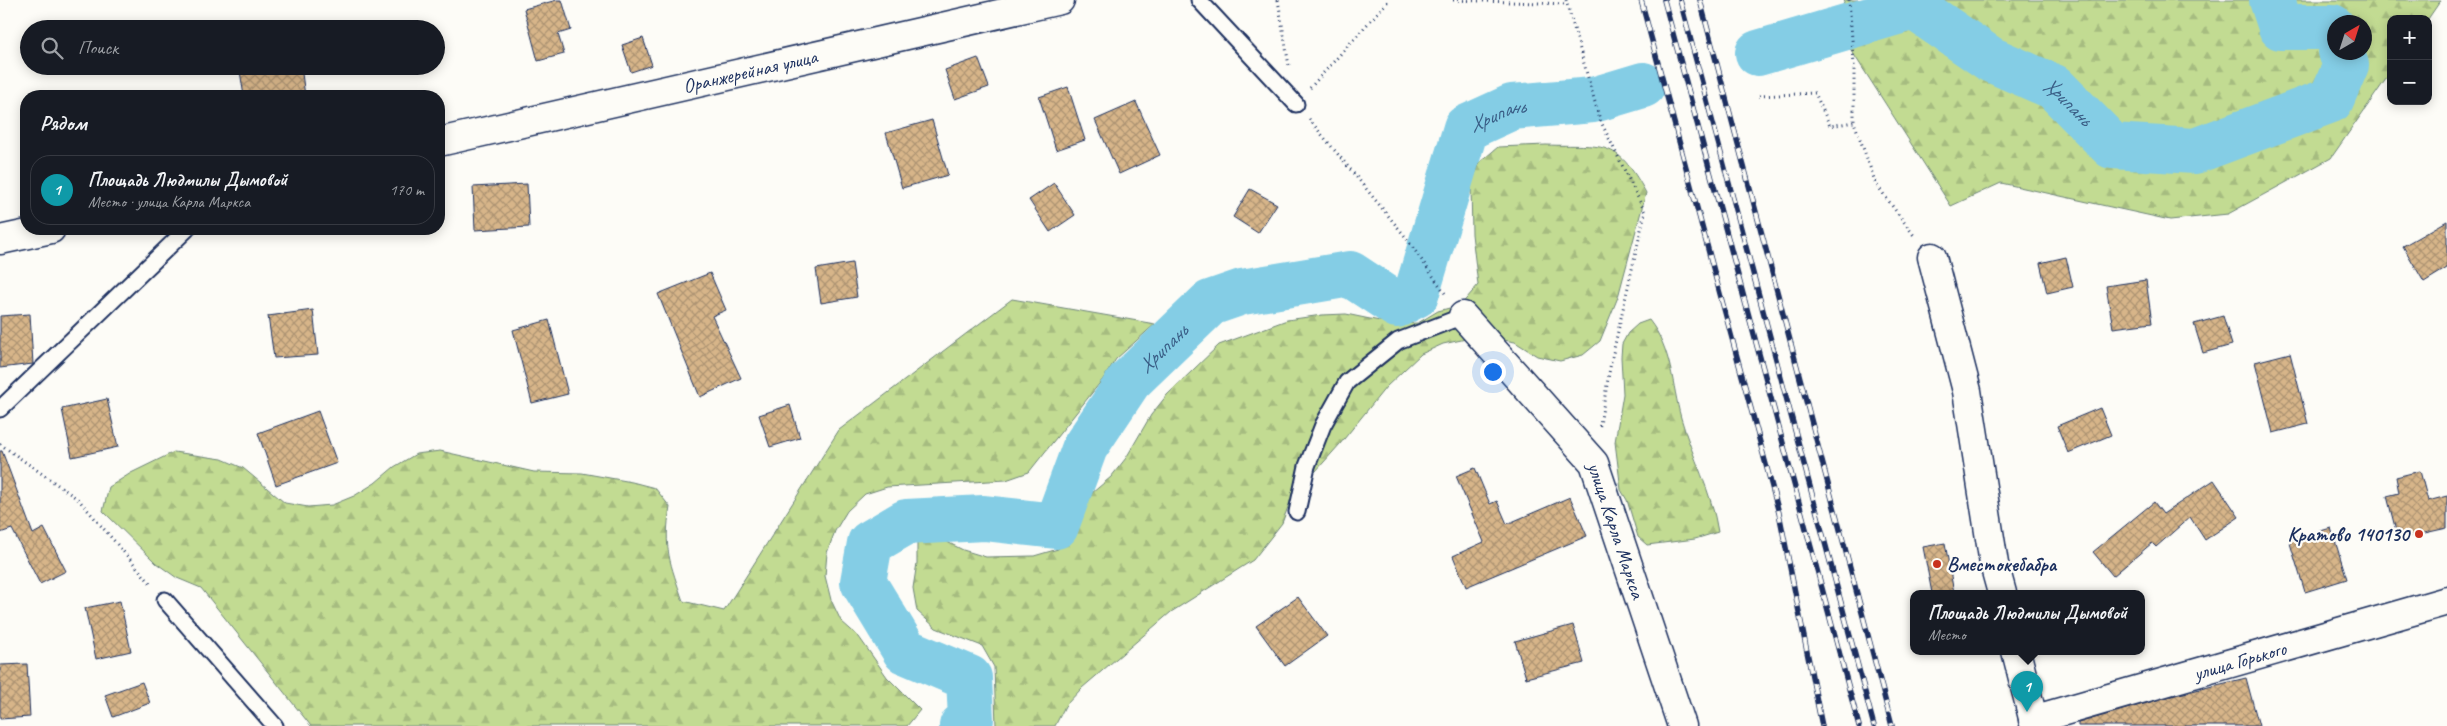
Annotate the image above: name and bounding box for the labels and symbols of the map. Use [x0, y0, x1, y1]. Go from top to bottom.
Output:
north arrow [2327, 15, 2372, 60]
street label: Оранжерейная улица [681, 44, 821, 99]
water label: Хрипань [2039, 71, 2099, 133]
water label: Хрипань [1465, 93, 1528, 138]
water label: Хрипань [1132, 317, 1195, 378]
your location [1480, 359, 1506, 385]
street label: улица Карла Маркса [1581, 458, 1651, 603]
place label: Кратово 140130 [2288, 522, 2411, 547]
marker: Кратово 140130 [2413, 528, 2425, 540]
place label: Вместокебабра [1947, 552, 2057, 577]
marker: Вместокебабра [1931, 558, 1943, 570]
street label: улица Горького [2190, 636, 2290, 686]
pin: 1 [2011, 671, 2043, 712]

